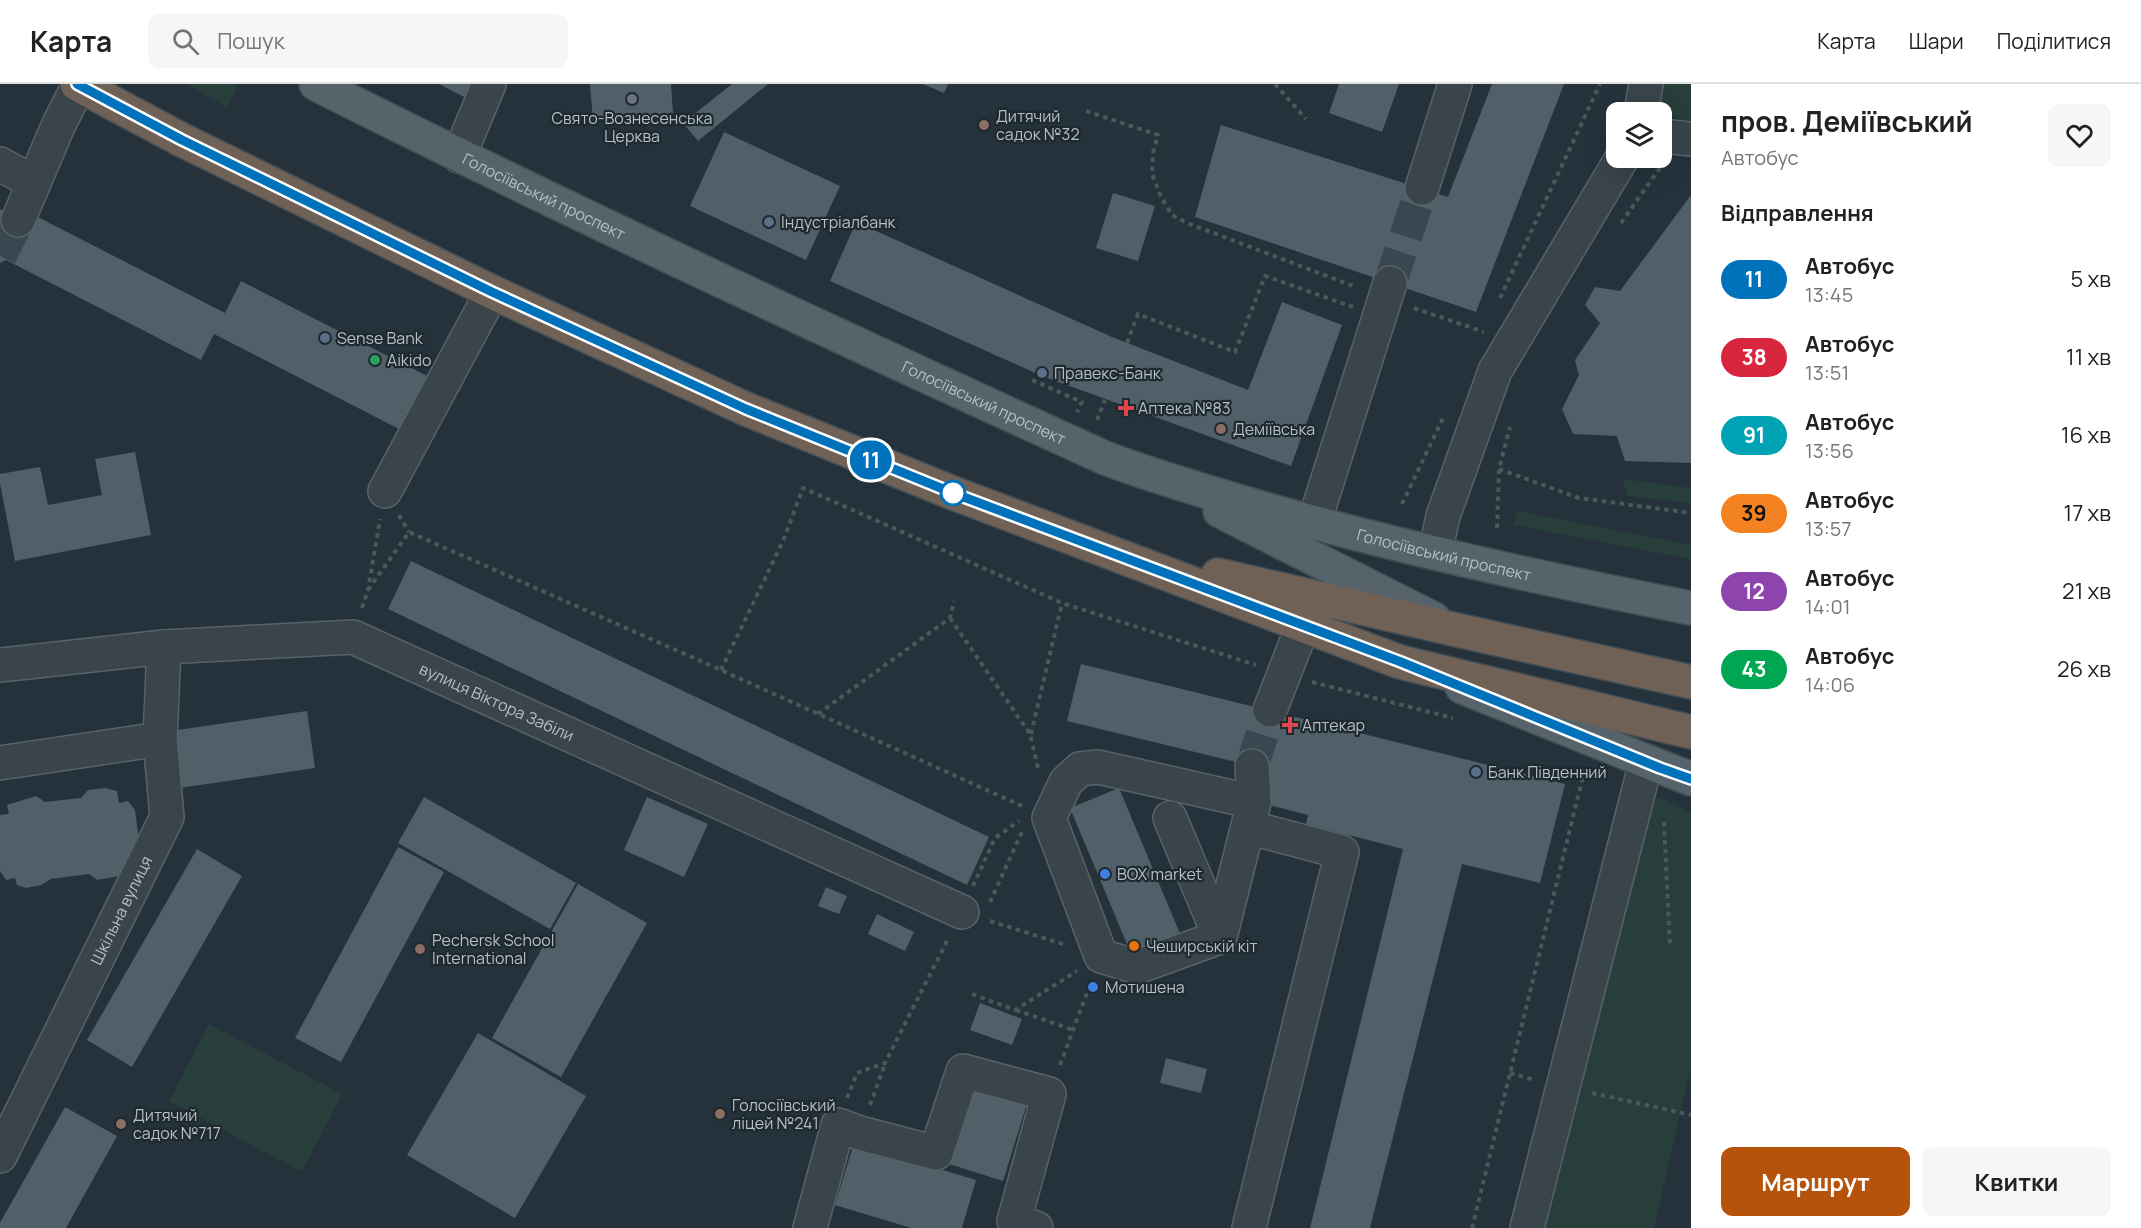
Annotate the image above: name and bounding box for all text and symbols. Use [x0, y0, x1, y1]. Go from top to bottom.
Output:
search box [148, 14, 568, 68]
text: Карта [30, 22, 112, 60]
icon: search [169, 25, 202, 58]
text: Пошук [217, 26, 285, 56]
text: Карта [1817, 27, 1876, 55]
text: Шари [1909, 27, 1964, 55]
text: Поділитися [1997, 27, 2111, 55]
marker: Свято-Вознесенська Церква [625, 92, 639, 106]
map controls [1606, 102, 1672, 168]
button: layers [1606, 102, 1672, 168]
text: пров. Деміївський [1721, 102, 1973, 140]
button: heart [2048, 104, 2111, 167]
place label: Дитячий садок №32 [996, 105, 1080, 145]
place label: Свято-Вознесенська Церква [552, 107, 712, 147]
marker: Дитячий садок №32 [977, 118, 991, 132]
text: Автобус [1721, 144, 1799, 171]
street label: Голосіївський проспект [459, 147, 629, 245]
text: Відправлення [1721, 198, 1874, 228]
place label: Індустріалбанк [781, 211, 897, 233]
marker: Індустріалбанк [762, 215, 776, 229]
text: Автобус [1805, 251, 1894, 281]
text: 5 хв [2071, 264, 2111, 294]
text: 11 [1745, 265, 1763, 293]
text: 13:45 [1805, 281, 1853, 308]
place label: Sense Bank [337, 327, 424, 349]
text: Автобус [1805, 329, 1894, 359]
marker: Sense Bank [318, 331, 332, 345]
text: 11 хв [2066, 342, 2111, 372]
text: 38 [1741, 343, 1767, 371]
place label: Aikido [387, 349, 432, 371]
marker: Aikido [368, 353, 382, 367]
street label: Голосіївський проспект [898, 355, 1069, 450]
text: 13:51 [1805, 359, 1849, 386]
place label: Правекс-Банк [1054, 362, 1162, 384]
marker: Правекс-Банк [1035, 366, 1049, 380]
place label: Аптека №83 [1138, 397, 1231, 419]
marker: Аптека №83 [1119, 401, 1133, 415]
text: Автобус [1805, 407, 1894, 437]
place label: Деміївська [1233, 418, 1315, 440]
text: 16 хв [2061, 420, 2111, 450]
text: 91 [1743, 421, 1765, 449]
marker: Деміївська [1214, 422, 1228, 436]
text: 13:56 [1805, 437, 1854, 464]
line badge: 11 [844, 440, 898, 479]
text: 11 [862, 446, 880, 474]
unlabelled marker [940, 480, 966, 506]
text: Автобус [1805, 485, 1894, 515]
text: 17 хв [2064, 498, 2111, 528]
text: 39 [1741, 499, 1767, 527]
text: 13:57 [1805, 515, 1851, 542]
street label: Голосіївський проспект [1355, 523, 1533, 586]
text: Автобус [1805, 563, 1894, 593]
text: 21 хв [2062, 576, 2111, 606]
text: 12 [1743, 577, 1765, 605]
text: 14:01 [1805, 593, 1851, 620]
text: Автобус [1805, 641, 1894, 671]
text: 26 хв [2057, 654, 2111, 684]
text: 43 [1742, 655, 1767, 683]
street label: вулиця Віктора Забіли [416, 657, 578, 746]
text: 14:06 [1805, 671, 1855, 698]
place label: Аптекар [1302, 714, 1365, 736]
marker: Аптекар [1283, 718, 1297, 732]
place label: Банк Південний [1488, 761, 1607, 783]
marker: Банк Південний [1469, 765, 1483, 779]
street label: Шкільна вулиця [85, 852, 157, 968]
place label: BOX market [1117, 863, 1202, 885]
marker: BOX market [1098, 867, 1112, 881]
place label: Pechersk School International [432, 929, 555, 969]
place label: Чеширській кіт [1146, 935, 1258, 957]
marker: Чеширській кіт [1127, 939, 1141, 953]
marker: Pechersk School International [413, 942, 427, 956]
place label: Мотишена [1105, 976, 1185, 998]
marker: Мотишена [1086, 980, 1100, 994]
place label: Голосіївський ліцей №241 [732, 1094, 836, 1134]
place label: Дитячий садок №717 [133, 1104, 221, 1144]
marker: Голосіївський ліцей №241 [713, 1107, 727, 1121]
marker: Дитячий садок №717 [114, 1117, 128, 1131]
button: Маршрут [1721, 1147, 1910, 1216]
button: Квитки [1922, 1147, 2111, 1216]

